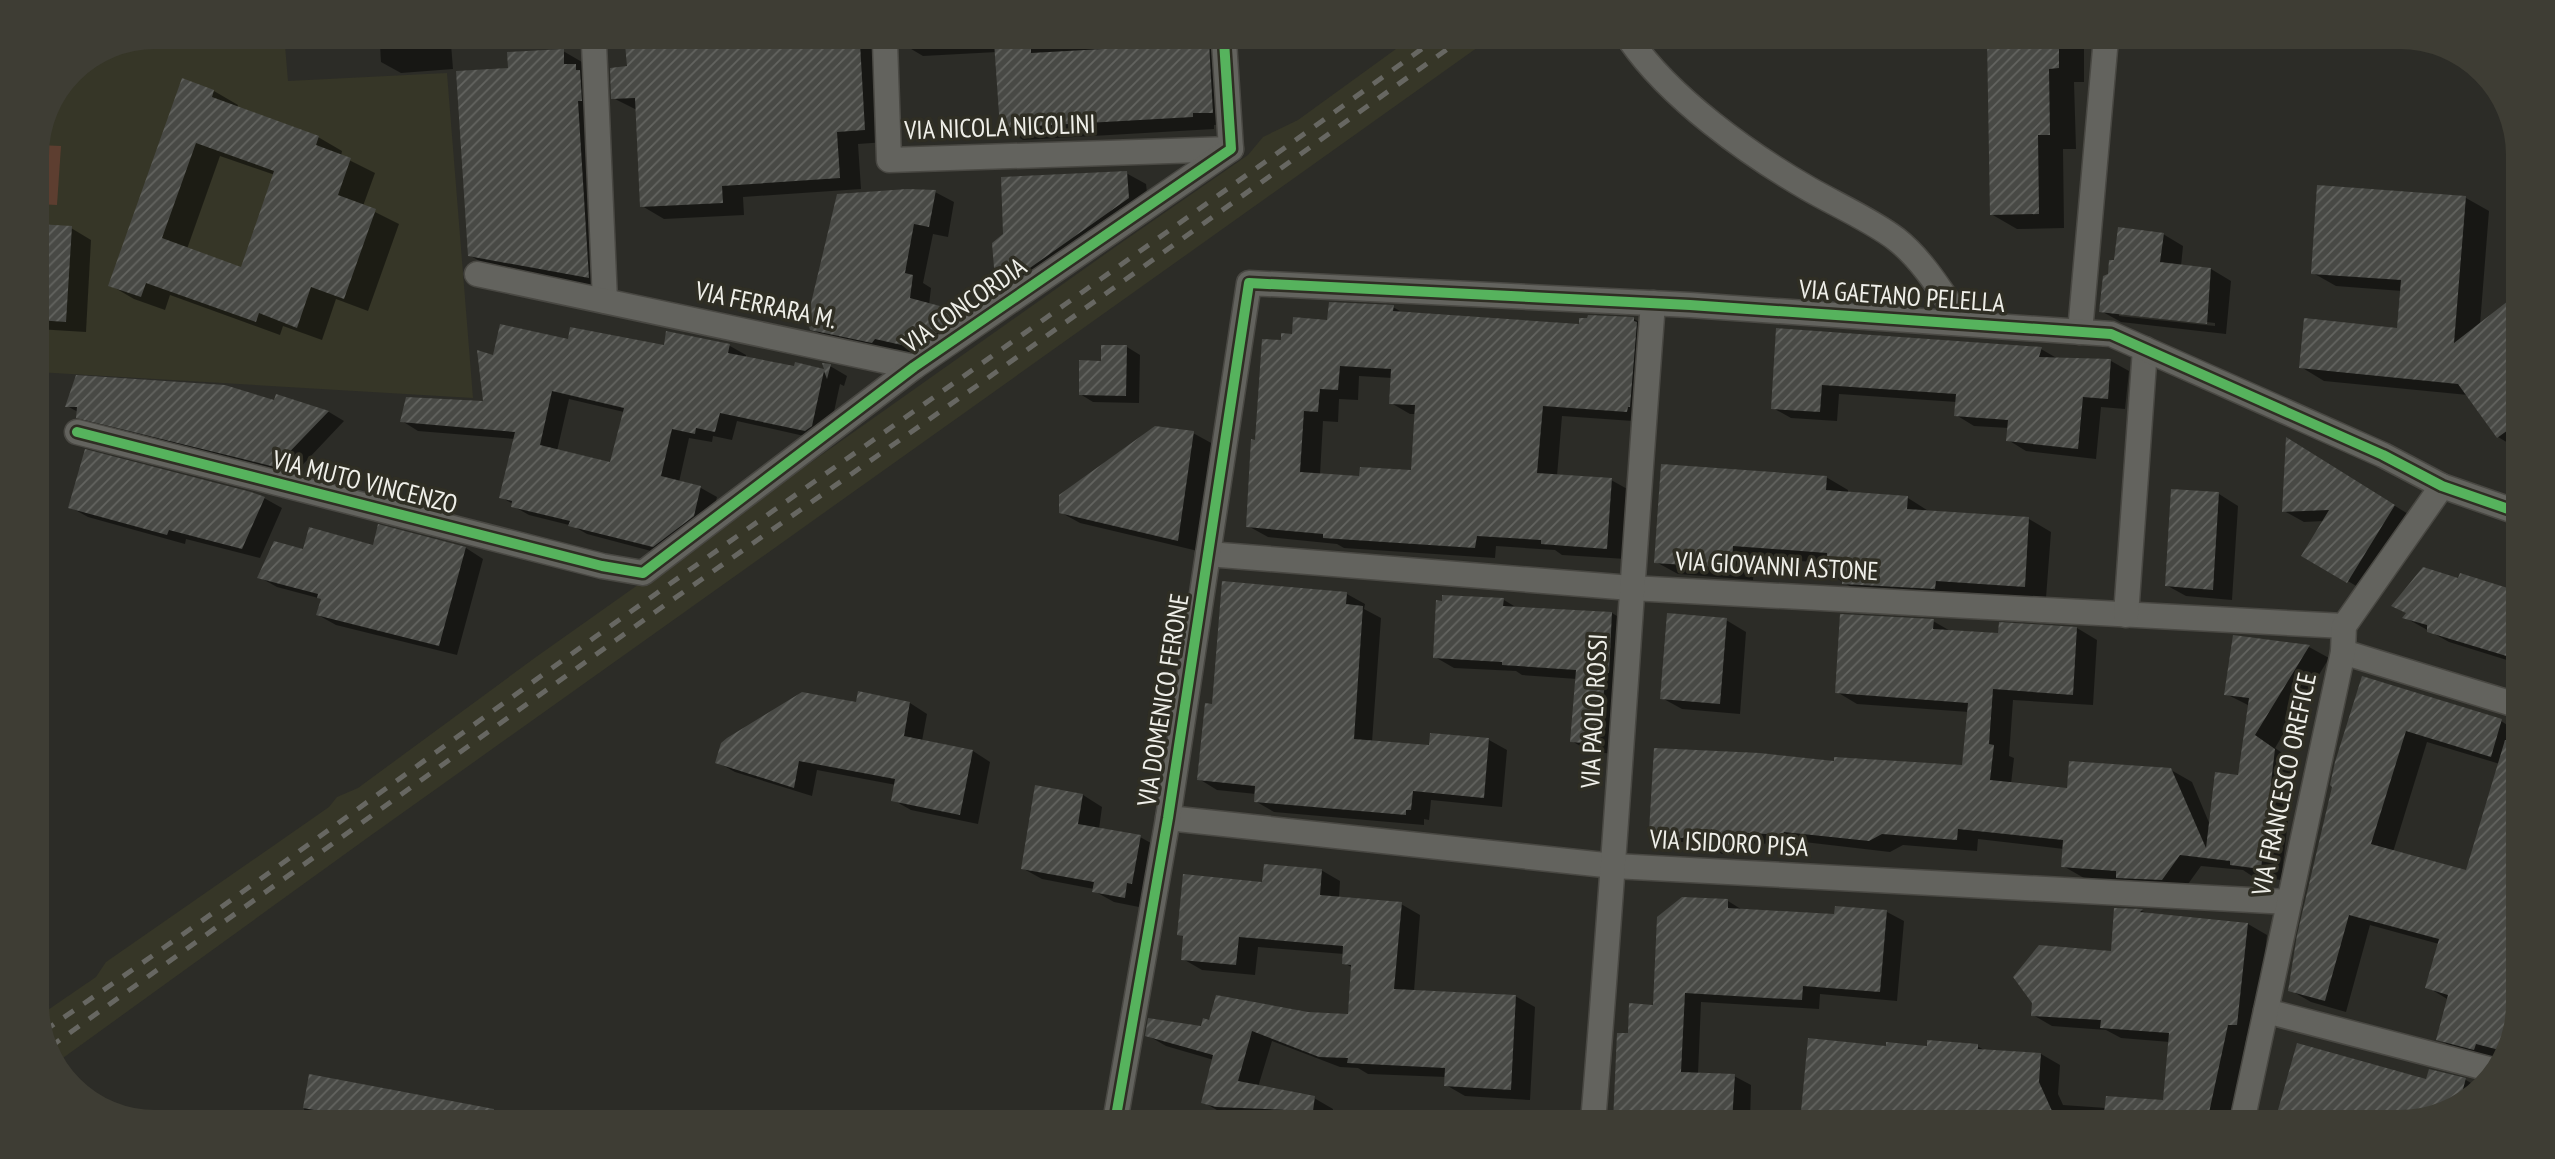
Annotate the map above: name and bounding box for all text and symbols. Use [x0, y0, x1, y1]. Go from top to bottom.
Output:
street label: VIA NICOLA NICOLINI [903, 107, 1096, 146]
street label: VIA CONCORDIA [894, 249, 1033, 360]
street label: VIA GAETANO PELELLA [1797, 272, 2007, 319]
street label: VIA FERRARA M. [691, 273, 840, 336]
street label: VIA MUTO VINCENZO [268, 442, 461, 520]
street label: VIA GIOVANNI ASTONE [1674, 544, 1879, 587]
street label: VIA DOMENICO FERONE [1129, 591, 1196, 810]
street label: VIA PAOLO ROSSI [1573, 633, 1614, 790]
street label: VIA FRANCESCO OREFICE [2244, 669, 2323, 899]
street label: VIA ISIDORO PISA [1648, 822, 1810, 863]

